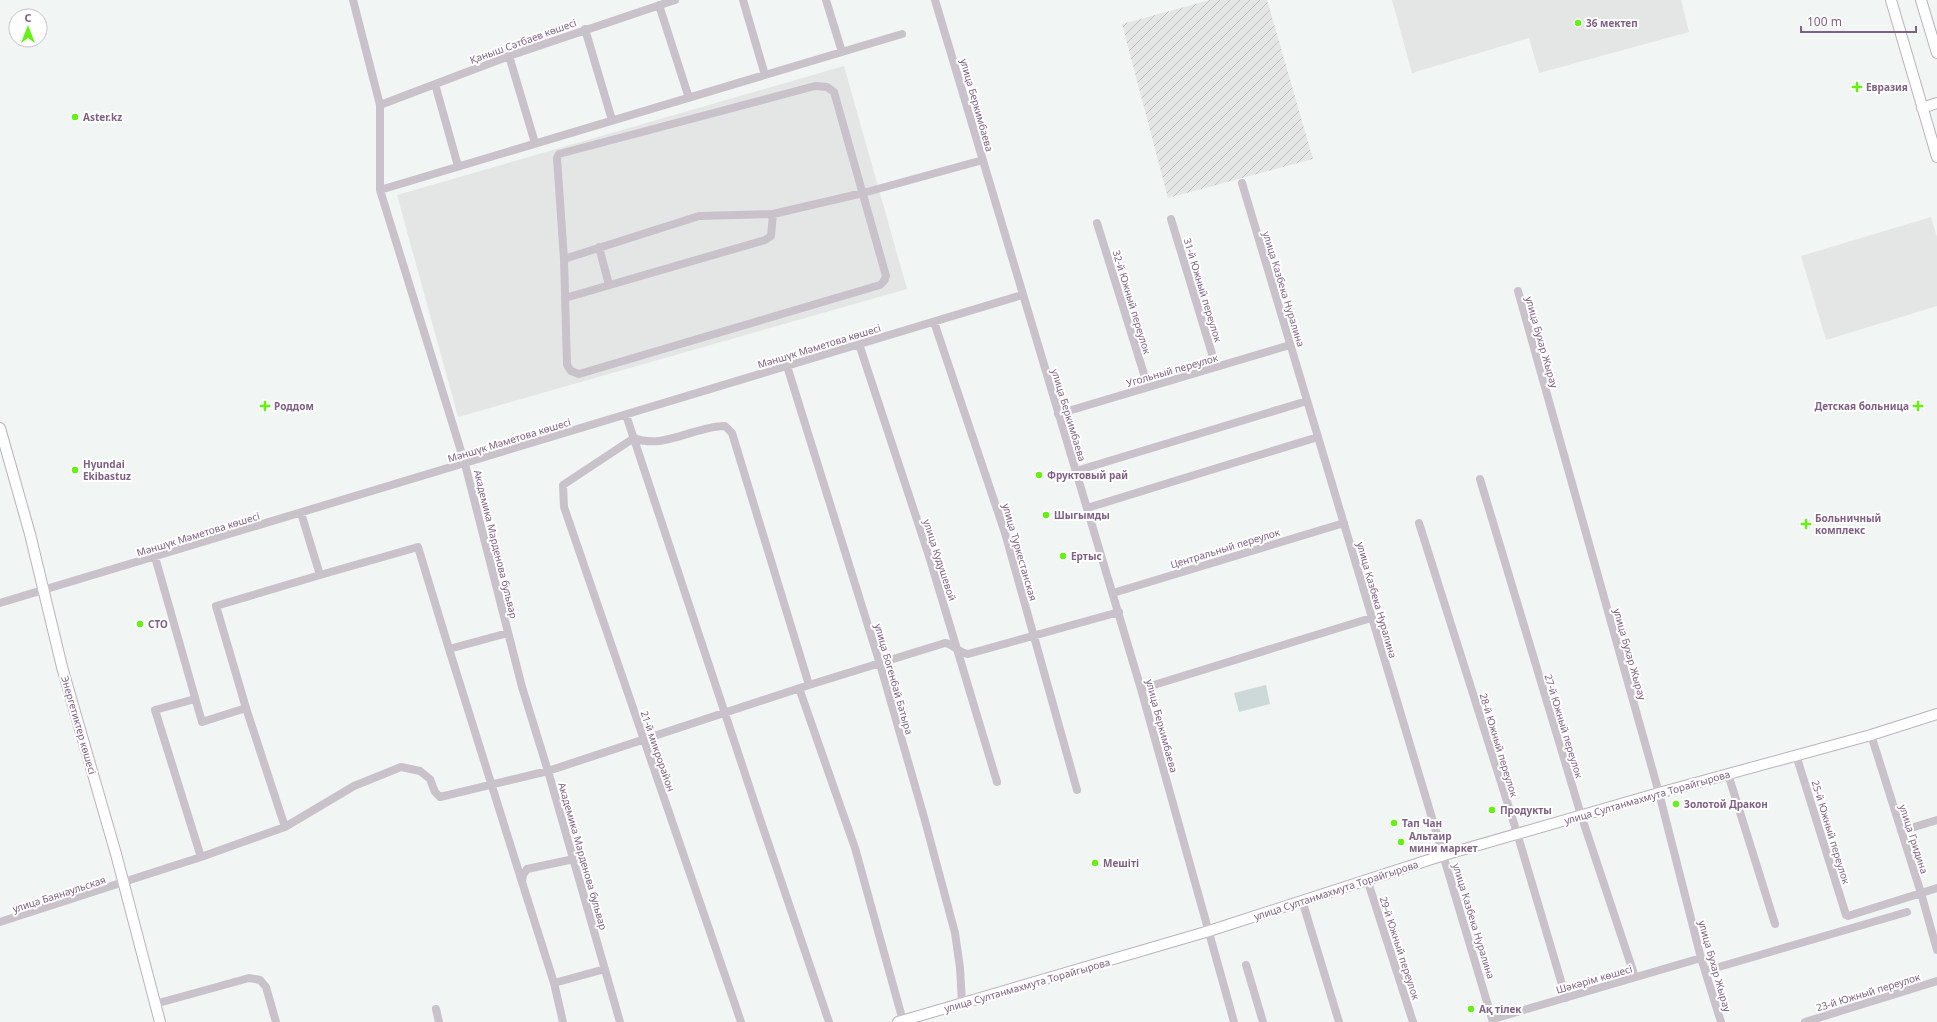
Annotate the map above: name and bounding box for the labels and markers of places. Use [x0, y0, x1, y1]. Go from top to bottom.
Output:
place label: 36 мектеп [1586, 16, 1638, 30]
marker: 36 мектеп [1573, 18, 1583, 28]
place label: Евразия [1866, 80, 1908, 94]
marker: Евразия [1851, 81, 1863, 93]
place label: Aster.kz [83, 110, 122, 124]
marker: Aster.kz [70, 112, 80, 122]
place label: Роддом [274, 399, 314, 413]
place label: Детская больница [1814, 399, 1909, 413]
marker: Роддом [259, 400, 271, 412]
marker: Детская больница [1912, 400, 1924, 412]
place label: Hyundai Ekibastuz [83, 457, 131, 483]
marker: Hyundai Ekibastuz [70, 465, 80, 475]
place label: Фруктовый рай [1047, 468, 1128, 482]
marker: Фруктовый рай [1034, 470, 1044, 480]
place label: Шыгымды [1054, 508, 1110, 522]
marker: Шыгымды [1041, 510, 1051, 520]
place label: Больничный комплекс [1815, 511, 1881, 537]
marker: Больничный комплекс [1800, 518, 1812, 530]
place label: Ертыс [1071, 549, 1102, 563]
marker: Ертыс [1058, 551, 1068, 561]
place label: СТО [148, 617, 168, 631]
marker: СТО [135, 619, 145, 629]
place label: Золотой Дракон [1684, 797, 1768, 811]
marker: Золотой Дракон [1671, 799, 1681, 809]
place label: Продукты [1500, 803, 1552, 817]
marker: Продукты [1487, 805, 1497, 815]
place label: Тап Чан [1402, 816, 1442, 830]
marker: Тап Чан [1389, 818, 1399, 828]
place label: Альтаир мини маркет [1409, 829, 1477, 855]
marker: Альтаир мини маркет [1396, 837, 1406, 847]
place label: Мешіті [1103, 856, 1139, 870]
marker: Мешіті [1090, 858, 1100, 868]
place label: Ақ тілек [1479, 1002, 1522, 1016]
marker: Ақ тілек [1466, 1004, 1476, 1014]

